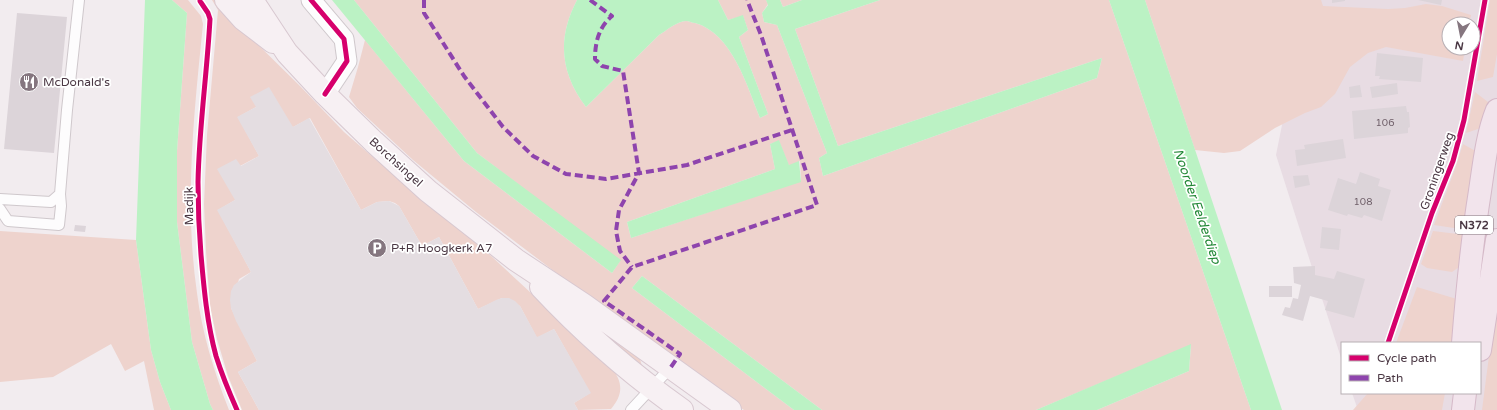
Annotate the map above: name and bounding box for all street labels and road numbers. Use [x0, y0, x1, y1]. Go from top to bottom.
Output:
street label: Groningerweg [1417, 130, 1457, 212]
street label: Borchsingel [366, 134, 426, 190]
street label: Madijk [182, 186, 196, 225]
road number: N372 [1455, 216, 1493, 234]

